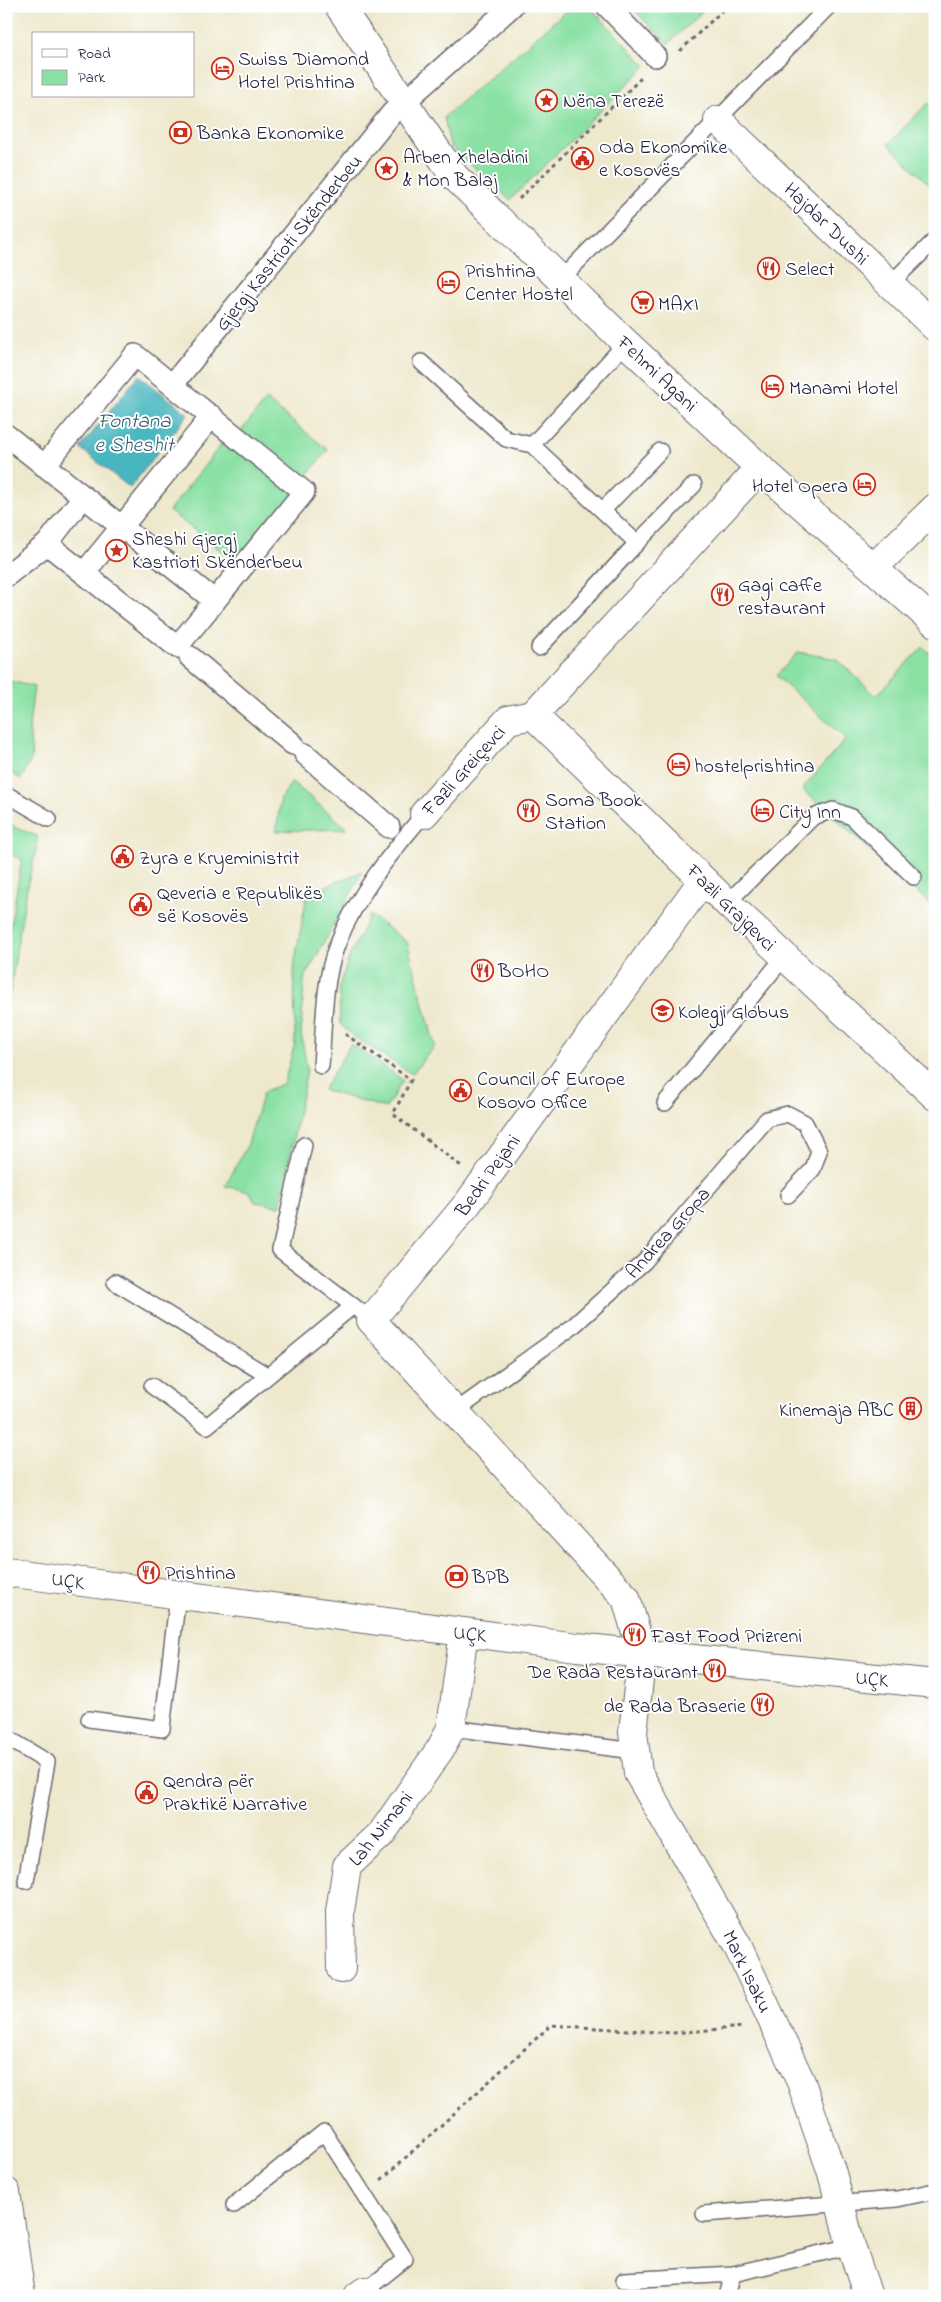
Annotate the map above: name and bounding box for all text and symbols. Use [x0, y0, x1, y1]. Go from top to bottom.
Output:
legend [32, 32, 195, 98]
text: Road [78, 43, 111, 65]
place label: Swiss Diamond Hotel Prishtina [238, 46, 369, 98]
hotel icon: Swiss Diamond Hotel Prishtina [210, 57, 234, 81]
text: Park [78, 67, 106, 89]
place icon: Nëna Terezë [535, 88, 559, 112]
place label: Nëna Terezë [563, 88, 664, 117]
bank icon: Banka Ekonomike [169, 120, 193, 144]
place label: Banka Ekonomike [196, 120, 344, 149]
place label: Oda Ekonomike e Kosovës [599, 134, 728, 186]
place label: Arben Xheladini & Mon Balaj [403, 144, 528, 196]
public building icon: Oda Ekonomike e Kosovës [571, 146, 595, 170]
street label: Gjergj Kastrioti Skënderbeu [209, 149, 371, 339]
place icon: Arben Xheladini & Mon Balaj [375, 156, 399, 180]
street label: Hajdar Dushi [776, 177, 875, 273]
restaurant icon: Select [757, 256, 781, 280]
place label: Select [785, 256, 835, 285]
place label: Prishtina Center Hostel [465, 258, 573, 310]
hotel icon: Prishtina Center Hostel [437, 270, 461, 294]
supermarket icon: MAXI [630, 291, 654, 315]
place label: MAXI [658, 291, 699, 320]
street label: Fehmi Agani [608, 329, 703, 421]
hotel icon: Manami Hotel [761, 375, 785, 399]
place label: Manami Hotel [789, 375, 898, 404]
water label: Fontana e Sheshit [94, 407, 175, 461]
place label: Hotel Opera [752, 473, 848, 502]
hotel icon: Hotel Opera [852, 473, 876, 497]
place label: Sheshi Gjergj Kastrioti Skënderbeu [132, 526, 303, 578]
place icon: Sheshi Gjergj Kastrioti Skënderbeu [104, 538, 128, 562]
place label: Gagi caffe restaurant [738, 572, 826, 624]
restaurant icon: Gagi caffe restaurant [710, 583, 734, 607]
street label: Fazli Greiçevci [415, 720, 514, 824]
hotel icon: hostelprishtina [666, 753, 690, 777]
place label: hostelprishtina [694, 753, 814, 782]
place label: Soma Book Station [545, 787, 642, 839]
restaurant icon: Soma Book Station [517, 799, 541, 823]
hotel icon: City Inn [751, 799, 775, 823]
place label: City Inn [779, 799, 841, 828]
public building icon: Zyra e Kryeministrit [111, 845, 135, 869]
place label: Zyra e Kryeministrit [139, 845, 300, 874]
street label: Fazli Grajqevci [678, 858, 782, 959]
place label: Qeveria e Republikës së Kosovës [157, 880, 323, 932]
public building icon: Qeveria e Republikës së Kosovës [129, 892, 153, 916]
restaurant icon: BOHO [470, 958, 494, 982]
place label: BOHO [497, 958, 549, 987]
school or university icon: Kolegji Globus [650, 999, 674, 1023]
place label: Kolegji Globus [678, 999, 789, 1029]
place label: Council of Europe Kosovo Office [477, 1066, 625, 1118]
public building icon: Council of Europe Kosovo Office [449, 1078, 473, 1102]
street label: Bedri Pejani [448, 1129, 529, 1225]
street label: Andrea Gropa [620, 1181, 718, 1286]
place label: Kinemaja ABC [779, 1397, 894, 1426]
building icon: Kinemaja ABC [898, 1397, 922, 1421]
restaurant icon: Prishtina [137, 1560, 161, 1584]
place label: Prishtina [165, 1560, 236, 1589]
bank icon: BPB [444, 1564, 468, 1588]
place label: BPB [471, 1564, 509, 1593]
street label: UÇK [49, 1566, 86, 1599]
street label: UÇK [451, 1619, 488, 1652]
restaurant icon: Fast Food Prizreni [623, 1623, 647, 1647]
place label: Fast Food Prizreni [650, 1623, 802, 1652]
place label: De Rada Restaurant [527, 1659, 698, 1688]
restaurant icon: De Rada Restaurant [702, 1659, 726, 1683]
street label: UÇK [854, 1664, 890, 1697]
place label: de Rada Braserie [604, 1693, 746, 1722]
restaurant icon: de Rada Braserie [750, 1693, 774, 1717]
place label: Qendra për Praktikë Narrative [163, 1768, 307, 1820]
public building icon: Qendra për Praktikë Narrative [135, 1780, 159, 1804]
street label: Lah Nimani [342, 1786, 421, 1874]
street label: Mark Isaku [713, 1926, 778, 2018]

